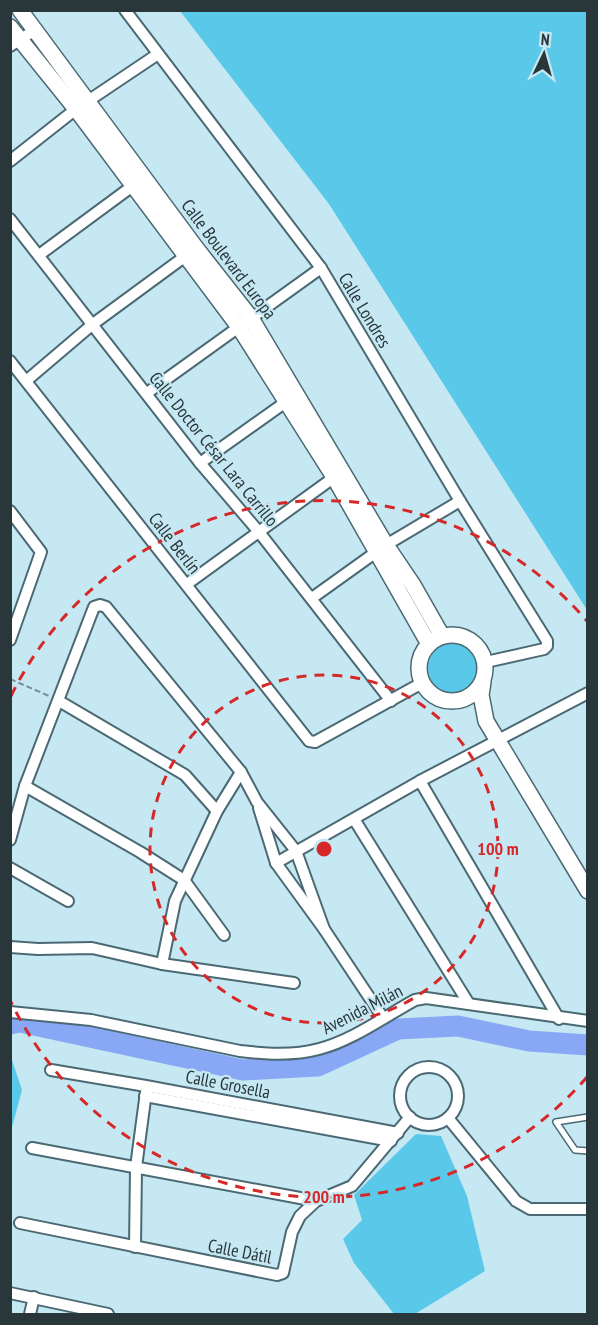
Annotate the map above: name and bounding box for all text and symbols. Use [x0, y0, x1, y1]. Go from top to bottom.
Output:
north arrow [514, 24, 574, 84]
text: N [540, 29, 550, 49]
street label: Calle Boulevard Europa [176, 194, 282, 324]
street label: Calle Londres [334, 268, 396, 352]
street label: Calle Doctor César Lara Carrillo [144, 367, 284, 531]
street label: Calle Berlín [144, 508, 206, 578]
text: 100 m [477, 837, 519, 860]
centre of rings [314, 839, 334, 859]
street label: Avenida Milán [318, 979, 406, 1039]
street label: Calle Grosella [184, 1065, 272, 1103]
text: 200 m [303, 1185, 345, 1208]
street label: Calle Dátil [206, 1234, 275, 1269]

